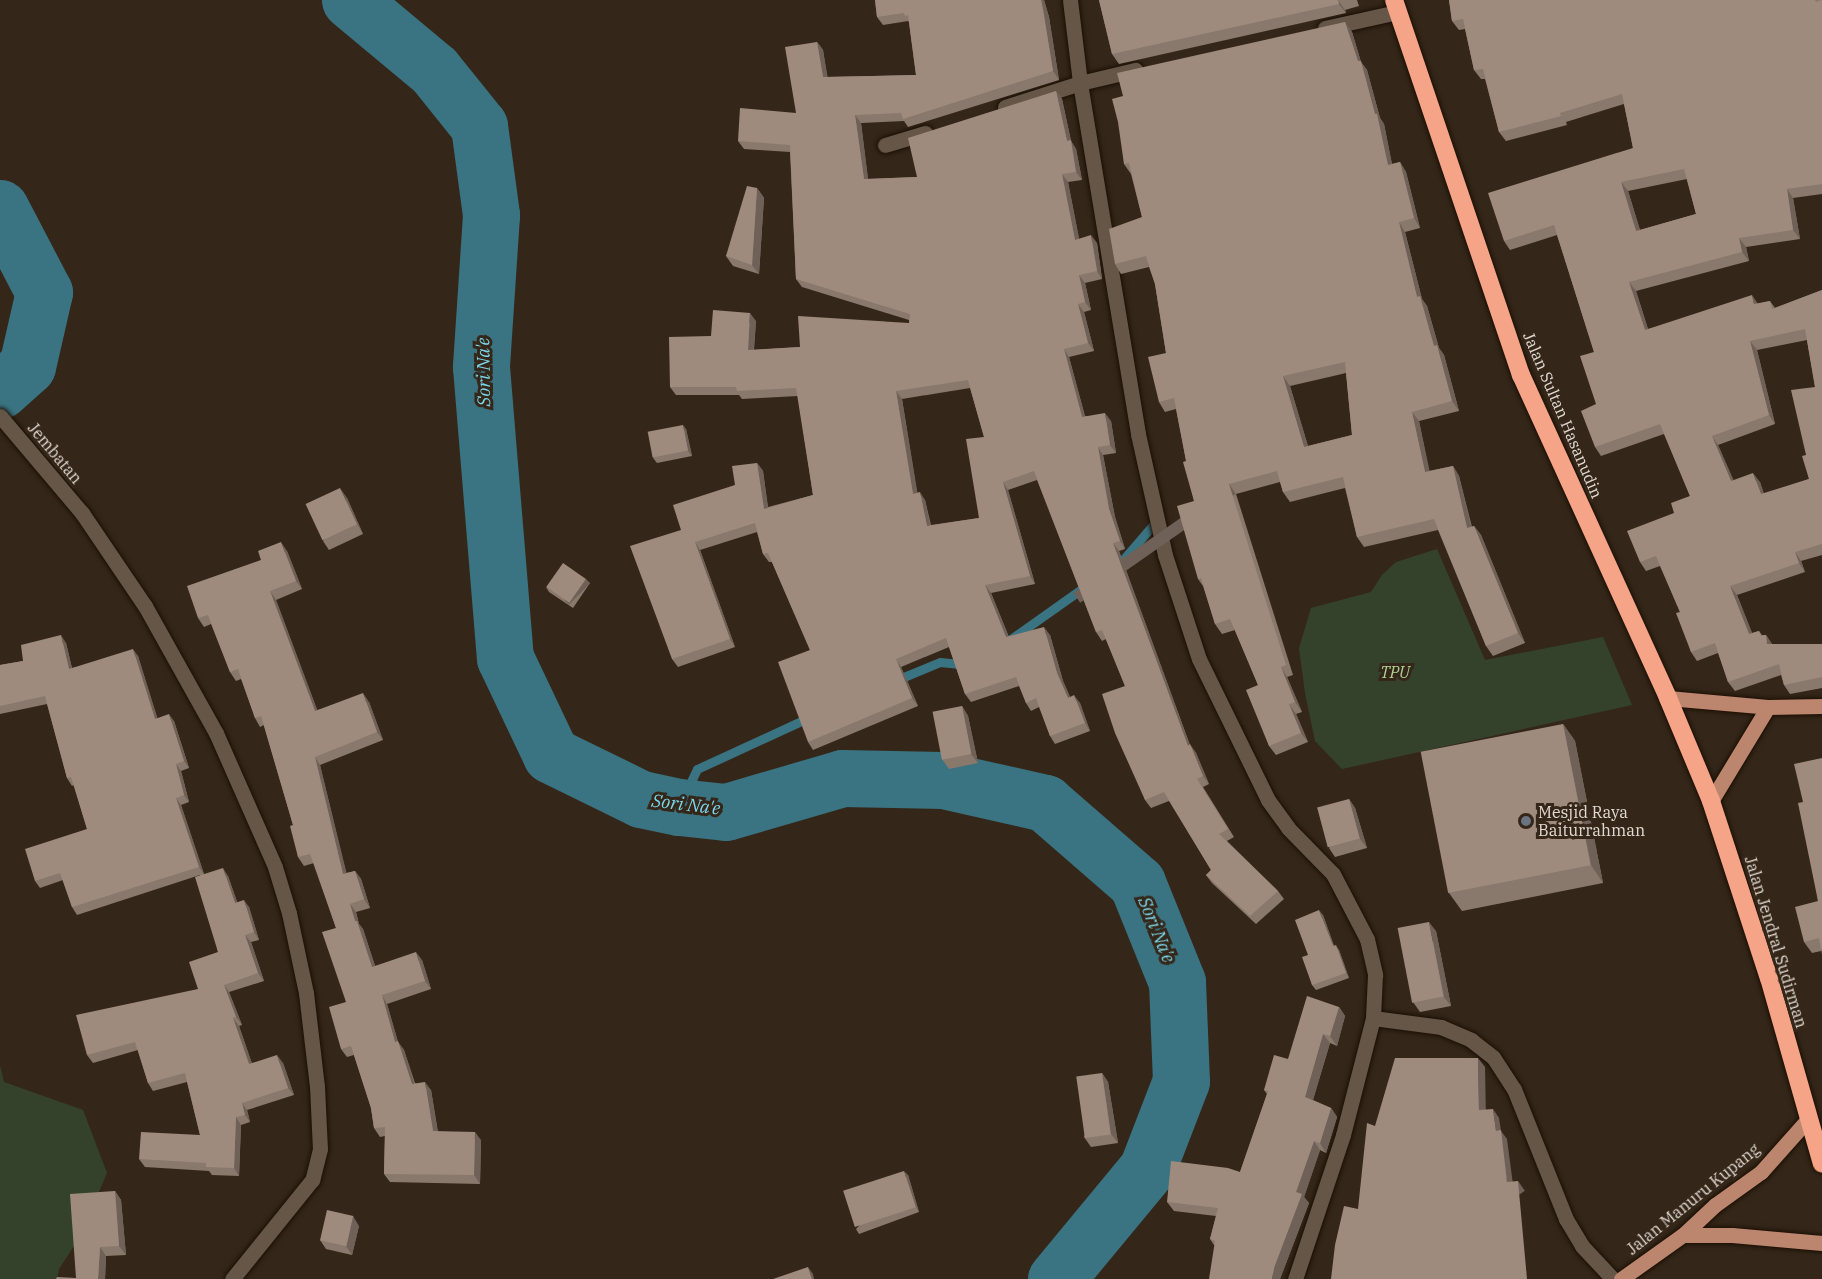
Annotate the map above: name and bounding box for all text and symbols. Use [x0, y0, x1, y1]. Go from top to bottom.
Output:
street label: Jalan Sultan Hasanudin [1519, 329, 1607, 501]
water label: Sori Na'e [473, 337, 495, 407]
street label: Jembatan [24, 419, 86, 487]
park label: TPU [1380, 662, 1410, 682]
water label: Sori Na'e [650, 790, 722, 820]
place label: Mesjid Raya Baiturrahman [1538, 802, 1645, 840]
marker: Mesjid Raya Baiturrahman [1519, 814, 1533, 828]
street label: Jalan Jendral Sudirman [1741, 854, 1811, 1030]
water label: Sori Na'e [1133, 894, 1179, 966]
street label: Jalan Manuru Kupang [1623, 1139, 1763, 1259]

